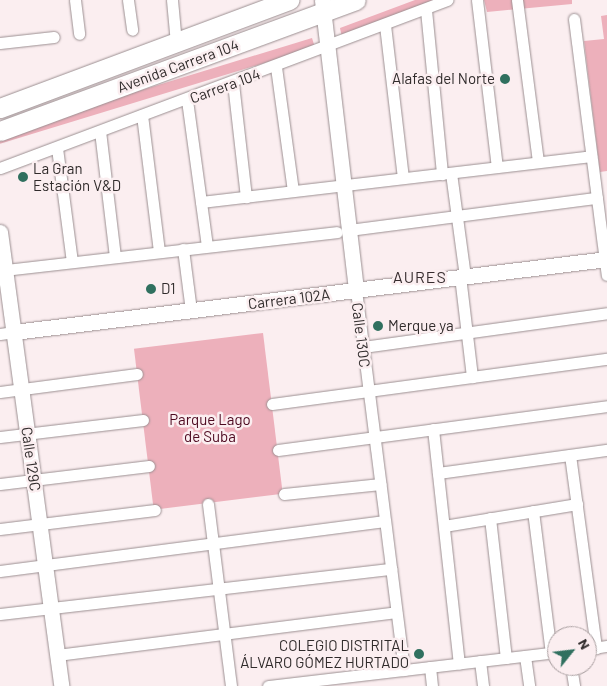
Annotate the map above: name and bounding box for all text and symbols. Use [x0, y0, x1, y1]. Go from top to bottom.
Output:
street label: Avenida Carrera 104 [115, 36, 241, 96]
street label: Carrera 104 [187, 65, 263, 107]
place label: Alafas del Norte [392, 70, 495, 88]
marker: Alafas del Norte [499, 73, 511, 85]
place label: La Gran Estación V&D [33, 159, 121, 194]
marker: La Gran Estación V&D [17, 171, 29, 183]
district label: AURES [392, 267, 448, 287]
place label: D1 [161, 280, 176, 298]
marker: D1 [145, 283, 157, 295]
street label: Carrera 102A [247, 285, 331, 313]
street label: Calle 130C [348, 302, 374, 368]
place label: Merque ya [388, 317, 454, 335]
marker: Merque ya [372, 320, 384, 332]
park label: Parque Lago de Suba [169, 410, 251, 445]
street label: Calle 129C [18, 426, 44, 492]
north arrow [547, 626, 597, 676]
place label: COLEGIO DISTRITAL ÁLVARO GÓMEZ HURTADO [240, 636, 409, 671]
text: N [575, 636, 594, 652]
marker: COLEGIO DISTRITAL ÁLVARO GÓMEZ HURTADO [413, 648, 425, 660]

